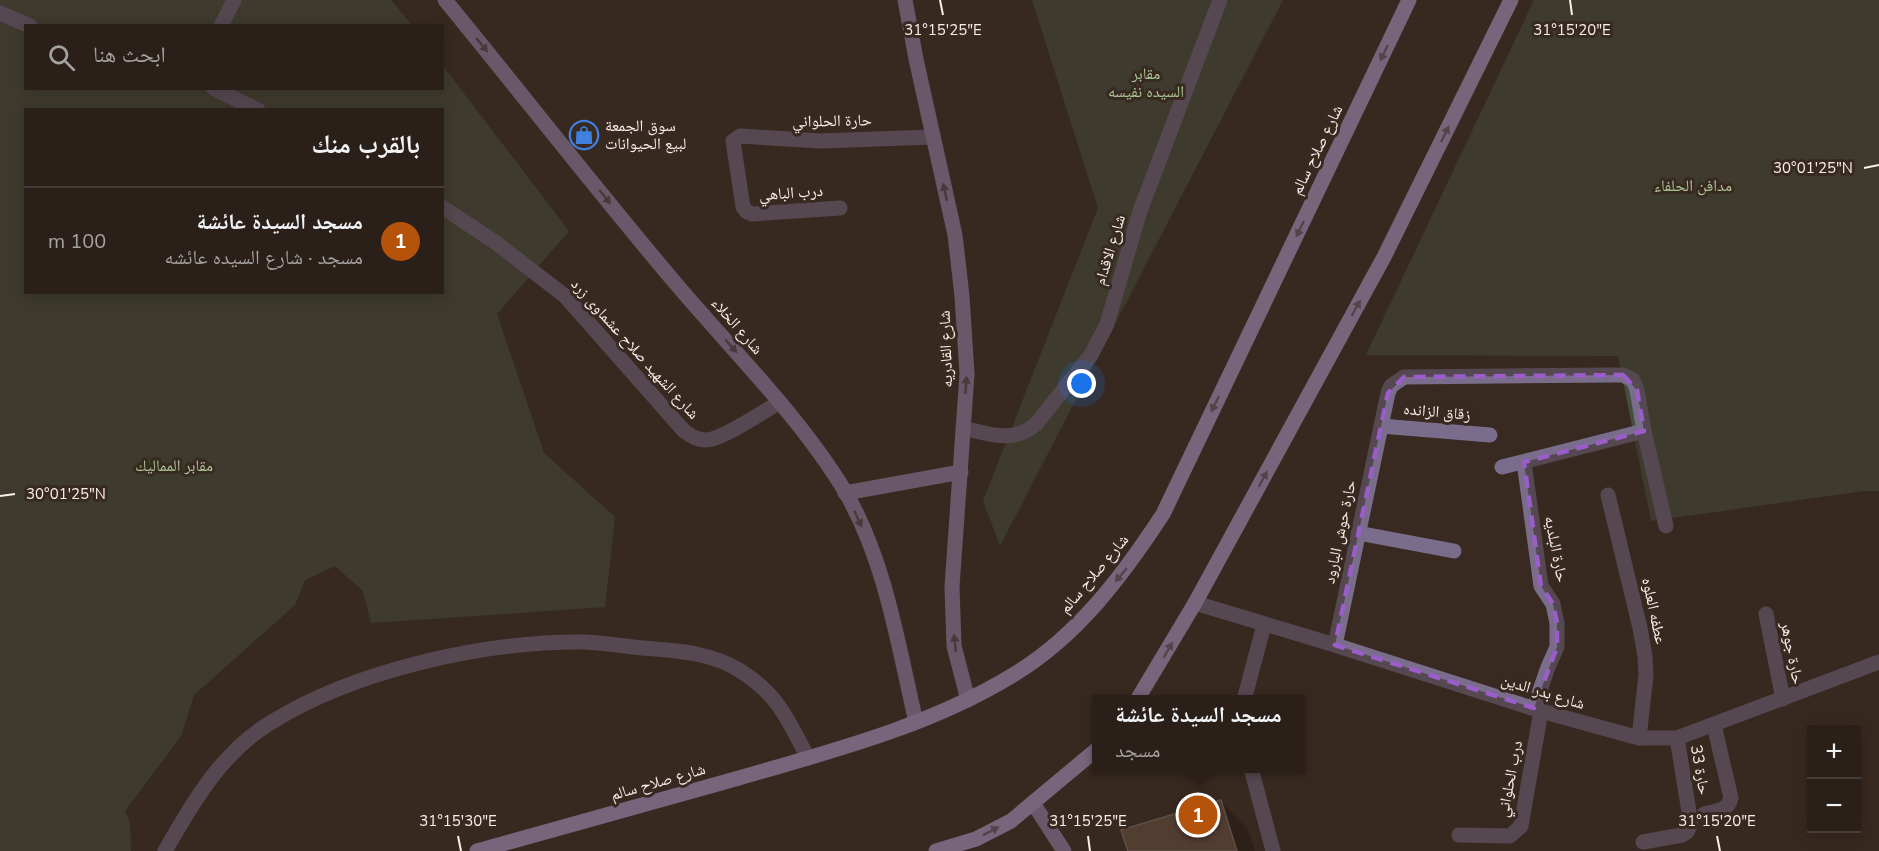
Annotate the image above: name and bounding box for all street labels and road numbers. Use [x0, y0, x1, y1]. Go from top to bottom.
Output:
street label: شارع صلاح سالم [1286, 101, 1348, 199]
street label: حارة الحلواني [792, 109, 872, 134]
street label: درب الباهي [758, 180, 824, 207]
street label: شارع الاقدام [1089, 212, 1131, 288]
street label: شارع الشهيد صلاح عشماوى زرد [566, 274, 704, 424]
street label: شارع الخلاء [706, 293, 768, 359]
street label: شارع القادريه [934, 310, 958, 388]
street label: زقاق الزانده [1402, 398, 1472, 426]
street label: حارة حوش البارود [1318, 478, 1362, 586]
street label: حارة البلديه [1539, 514, 1573, 584]
street label: شارع صلاح سالم [1054, 530, 1134, 618]
street label: عطفه العلوه [1636, 576, 1672, 646]
street label: حارة جوهر [1775, 619, 1809, 686]
street label: شارع بدر الدين [1498, 669, 1588, 715]
street label: درب الحلواني [1492, 739, 1529, 819]
street label: حارة 33 [1685, 743, 1715, 797]
street label: شارع صلاح سالم [608, 758, 708, 806]

